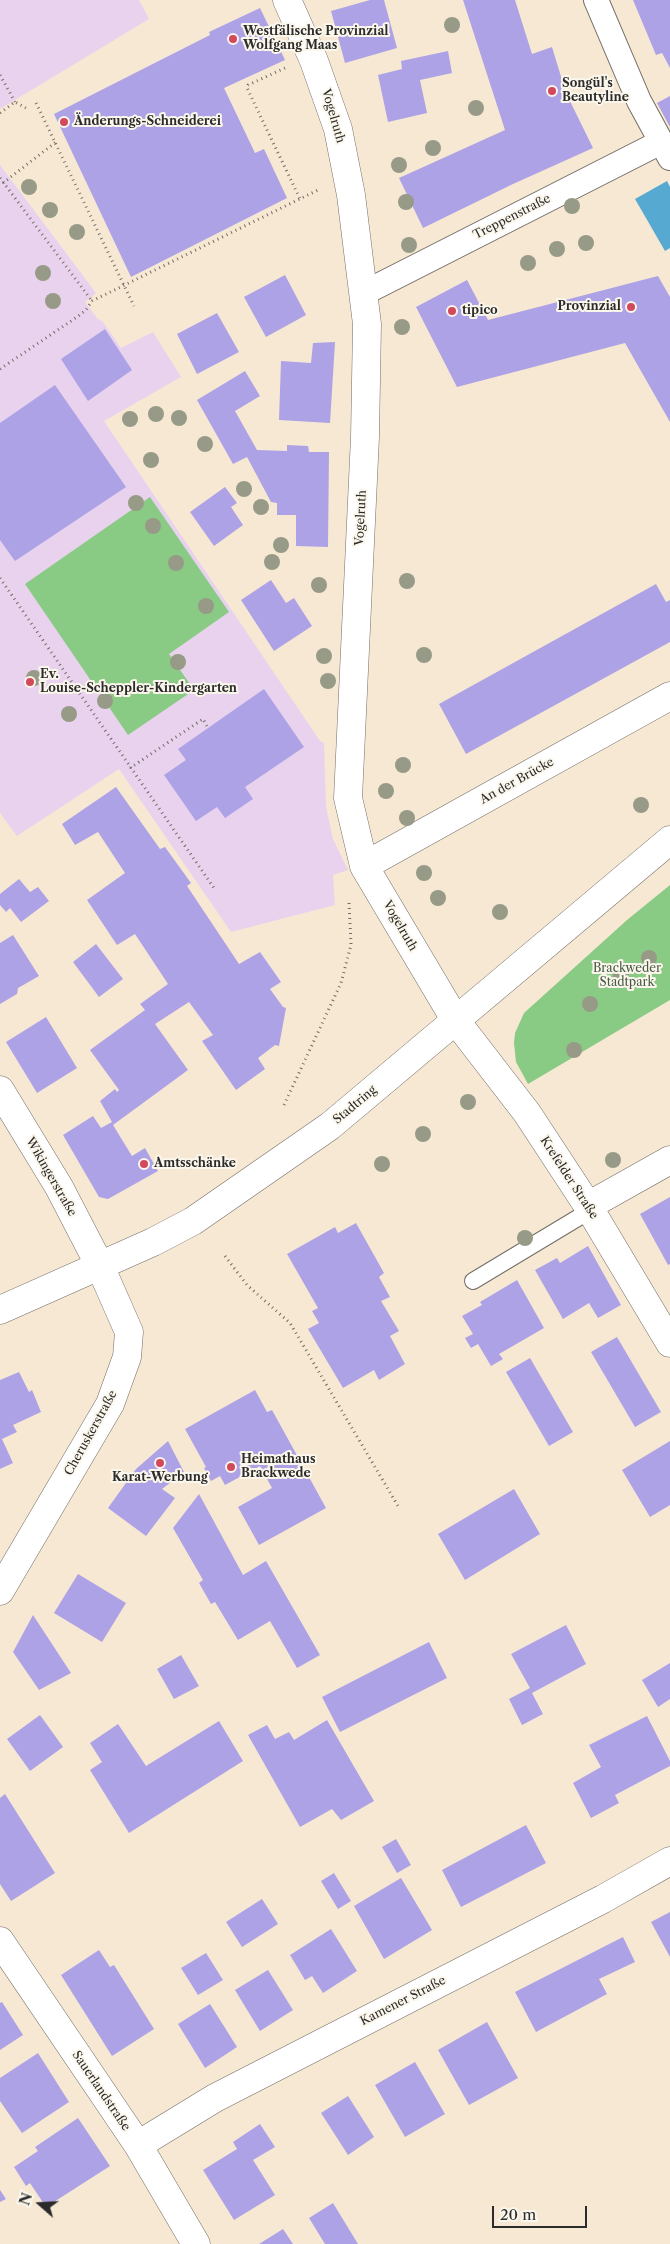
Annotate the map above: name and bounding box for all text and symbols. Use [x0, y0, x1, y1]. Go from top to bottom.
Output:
place label: Westfälische Provinzial Wolfgang Maas [243, 25, 389, 53]
marker: Westfälische Provinzial Wolfgang Maas [227, 33, 239, 45]
place label: Songül's Beautyline [562, 77, 629, 105]
marker: Songül's Beautyline [546, 85, 558, 97]
street label: Vogelruth [318, 87, 348, 145]
place label: Änderungs-Schneiderei [74, 115, 221, 129]
marker: Änderungs-Schneiderei [58, 116, 70, 128]
street label: Treppenstraße [471, 191, 553, 243]
place label: Provinzial [558, 300, 621, 314]
marker: Provinzial [625, 301, 637, 313]
place label: tipico [462, 304, 498, 318]
marker: tipico [446, 305, 458, 317]
street label: Vogelruth [352, 490, 370, 546]
place label: Ev. Louise-Scheppler-Kindergarten [40, 668, 237, 696]
marker: Ev. Louise-Scheppler-Kindergarten [24, 676, 36, 688]
street label: An der Brücke [478, 755, 556, 807]
street label: Vogelruth [380, 898, 420, 954]
park label: Brackweder Stadtpark [593, 962, 661, 990]
street label: Stadtring [331, 1083, 379, 1127]
street label: Krefelder Straße [537, 1134, 601, 1222]
street label: Wikingerstraße [23, 1135, 79, 1219]
place label: Amtsschänke [154, 1157, 236, 1171]
marker: Amtsschänke [138, 1158, 150, 1170]
street label: Cheruskerstraße [62, 1388, 120, 1478]
place label: Heimathaus Brackwede [241, 1453, 316, 1481]
marker: Karat-Werbung [154, 1457, 166, 1469]
marker: Heimathaus Brackwede [225, 1461, 237, 1473]
place label: Karat-Werbung [112, 1471, 208, 1485]
street label: Kamener Straße [358, 1973, 448, 2029]
street label: Sauerlandstraße [69, 2048, 133, 2134]
north arrow [15, 2179, 65, 2229]
text: N [15, 2190, 36, 2208]
scale bar [495, 2196, 590, 2228]
text: 20 m [500, 2205, 536, 2224]

